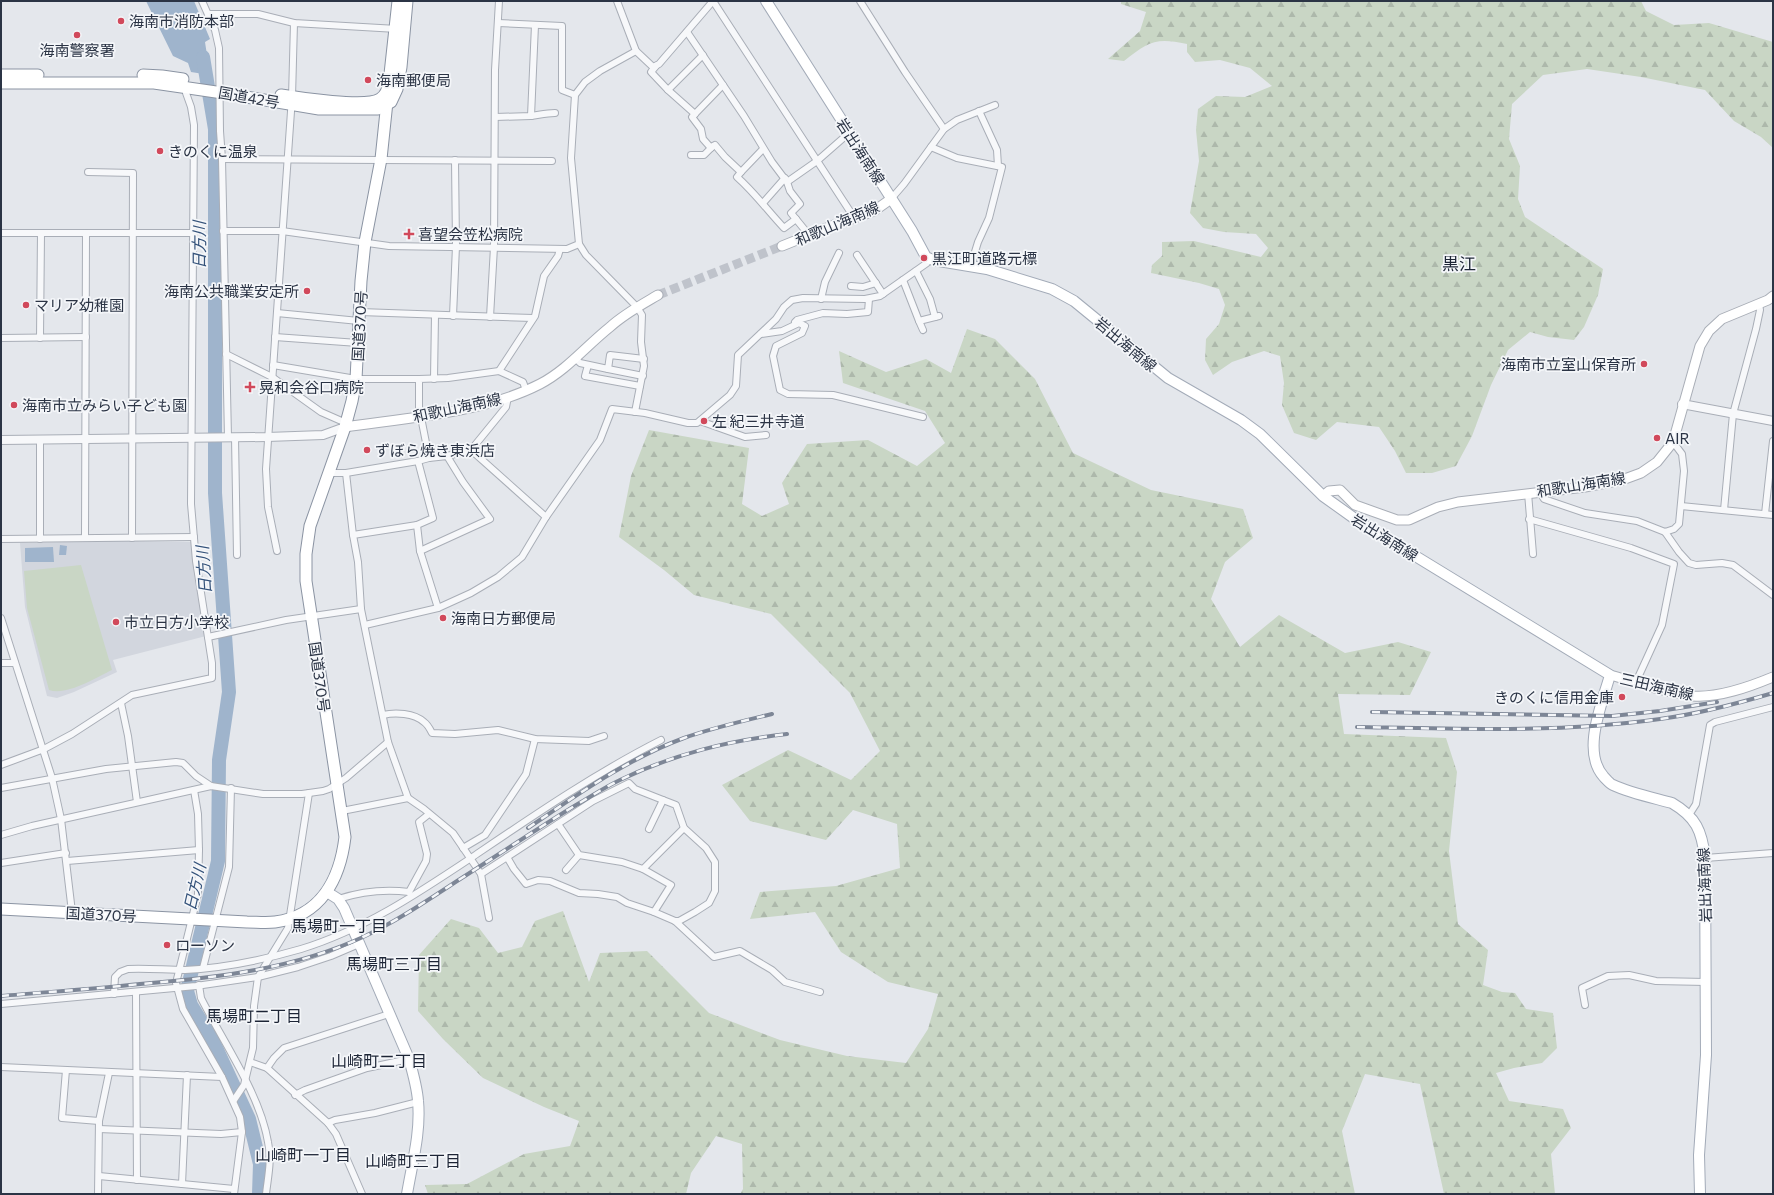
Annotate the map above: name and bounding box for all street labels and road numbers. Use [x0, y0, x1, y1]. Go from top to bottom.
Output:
street label: 国道42号 [217, 83, 281, 111]
street label: 岩出海南線 [833, 115, 889, 187]
street label: 和歌山海南線 [792, 197, 882, 249]
street label: 国道370号 [348, 290, 370, 362]
street label: 岩出海南線 [1091, 313, 1161, 375]
street label: 和歌山海南線 [411, 389, 503, 425]
street label: 和歌山海南線 [1535, 468, 1627, 500]
street label: 岩出海南線 [1348, 509, 1422, 565]
street label: 国道370号 [306, 641, 334, 713]
street label: 三田海南線 [1618, 669, 1696, 703]
street label: 岩出海南線 [1694, 847, 1714, 923]
street label: 国道370号 [65, 903, 137, 925]

